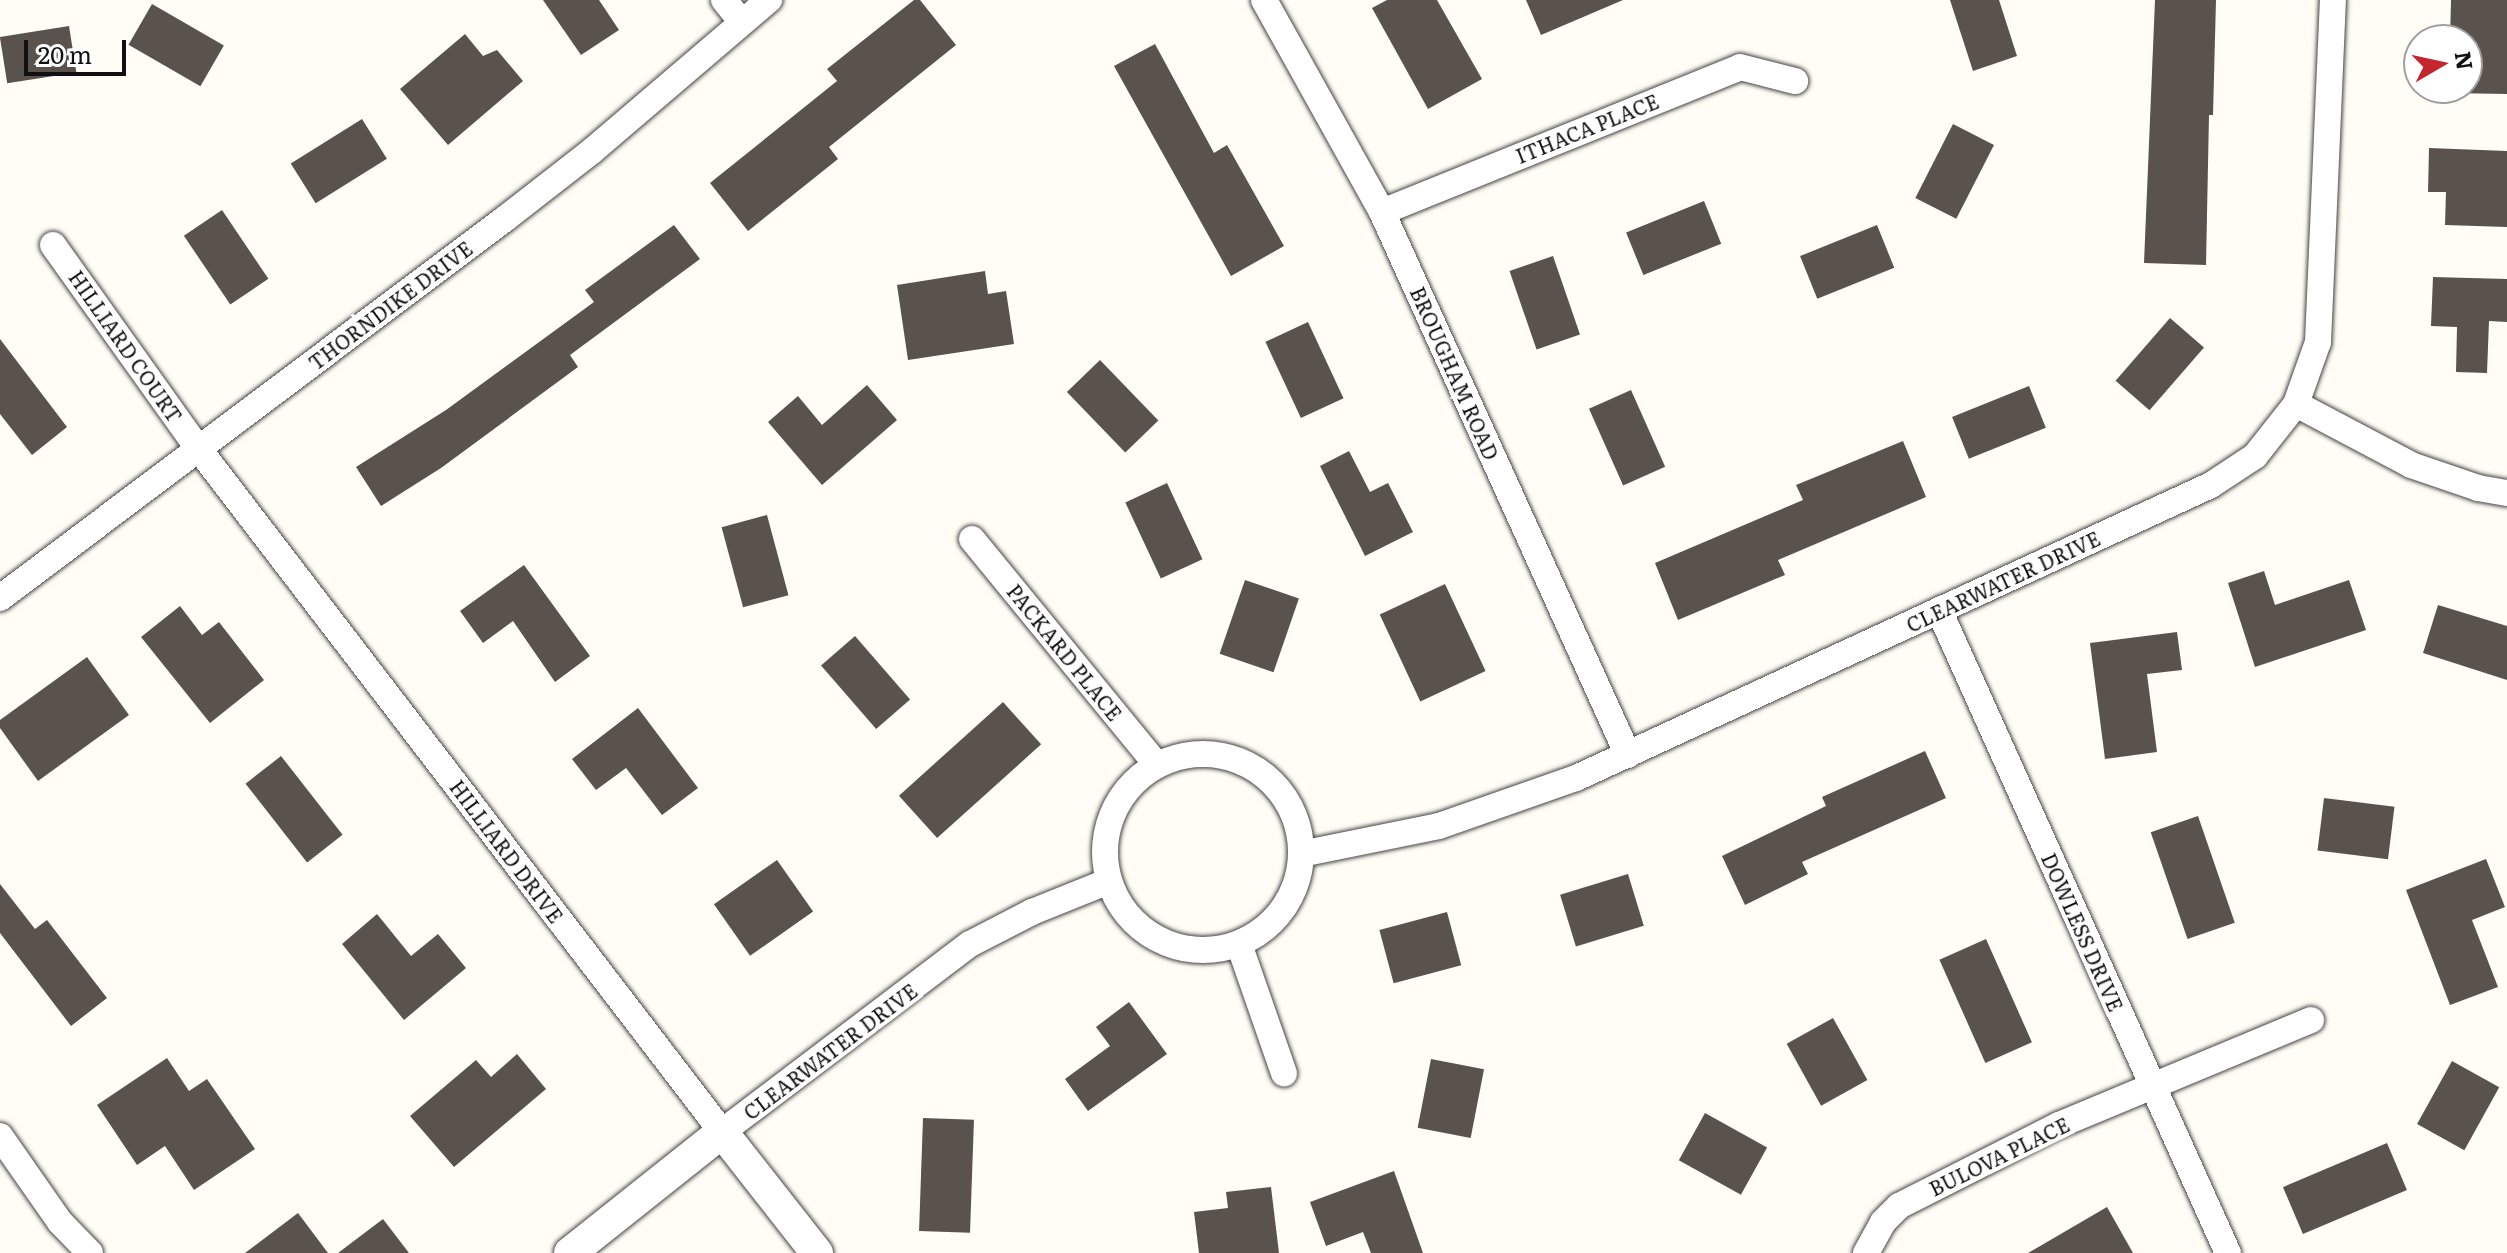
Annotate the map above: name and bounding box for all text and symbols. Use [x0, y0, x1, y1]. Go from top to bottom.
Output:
scale bar [28, 24, 130, 74]
north arrow [2403, 24, 2483, 104]
text: 20 m [38, 36, 92, 71]
text: N [2447, 49, 2483, 72]
street label: ITHACA PLACE [1512, 88, 1662, 168]
street label: THORNDIKE DRIVE [303, 236, 477, 374]
street label: HILLIARD COURT [65, 265, 187, 427]
street label: BROUGHAM ROAD [1406, 283, 1504, 463]
street label: CLEARWATER DRIVE [1902, 526, 2104, 636]
street label: PACKARD PLACE [1003, 579, 1127, 725]
street label: HILLIARD DRIVE [445, 775, 569, 927]
street label: DOWLESS DRIVE [2037, 849, 2129, 1015]
street label: CLEARWATER DRIVE [738, 978, 922, 1124]
street label: BULOVA PLACE [1925, 1112, 2073, 1200]

